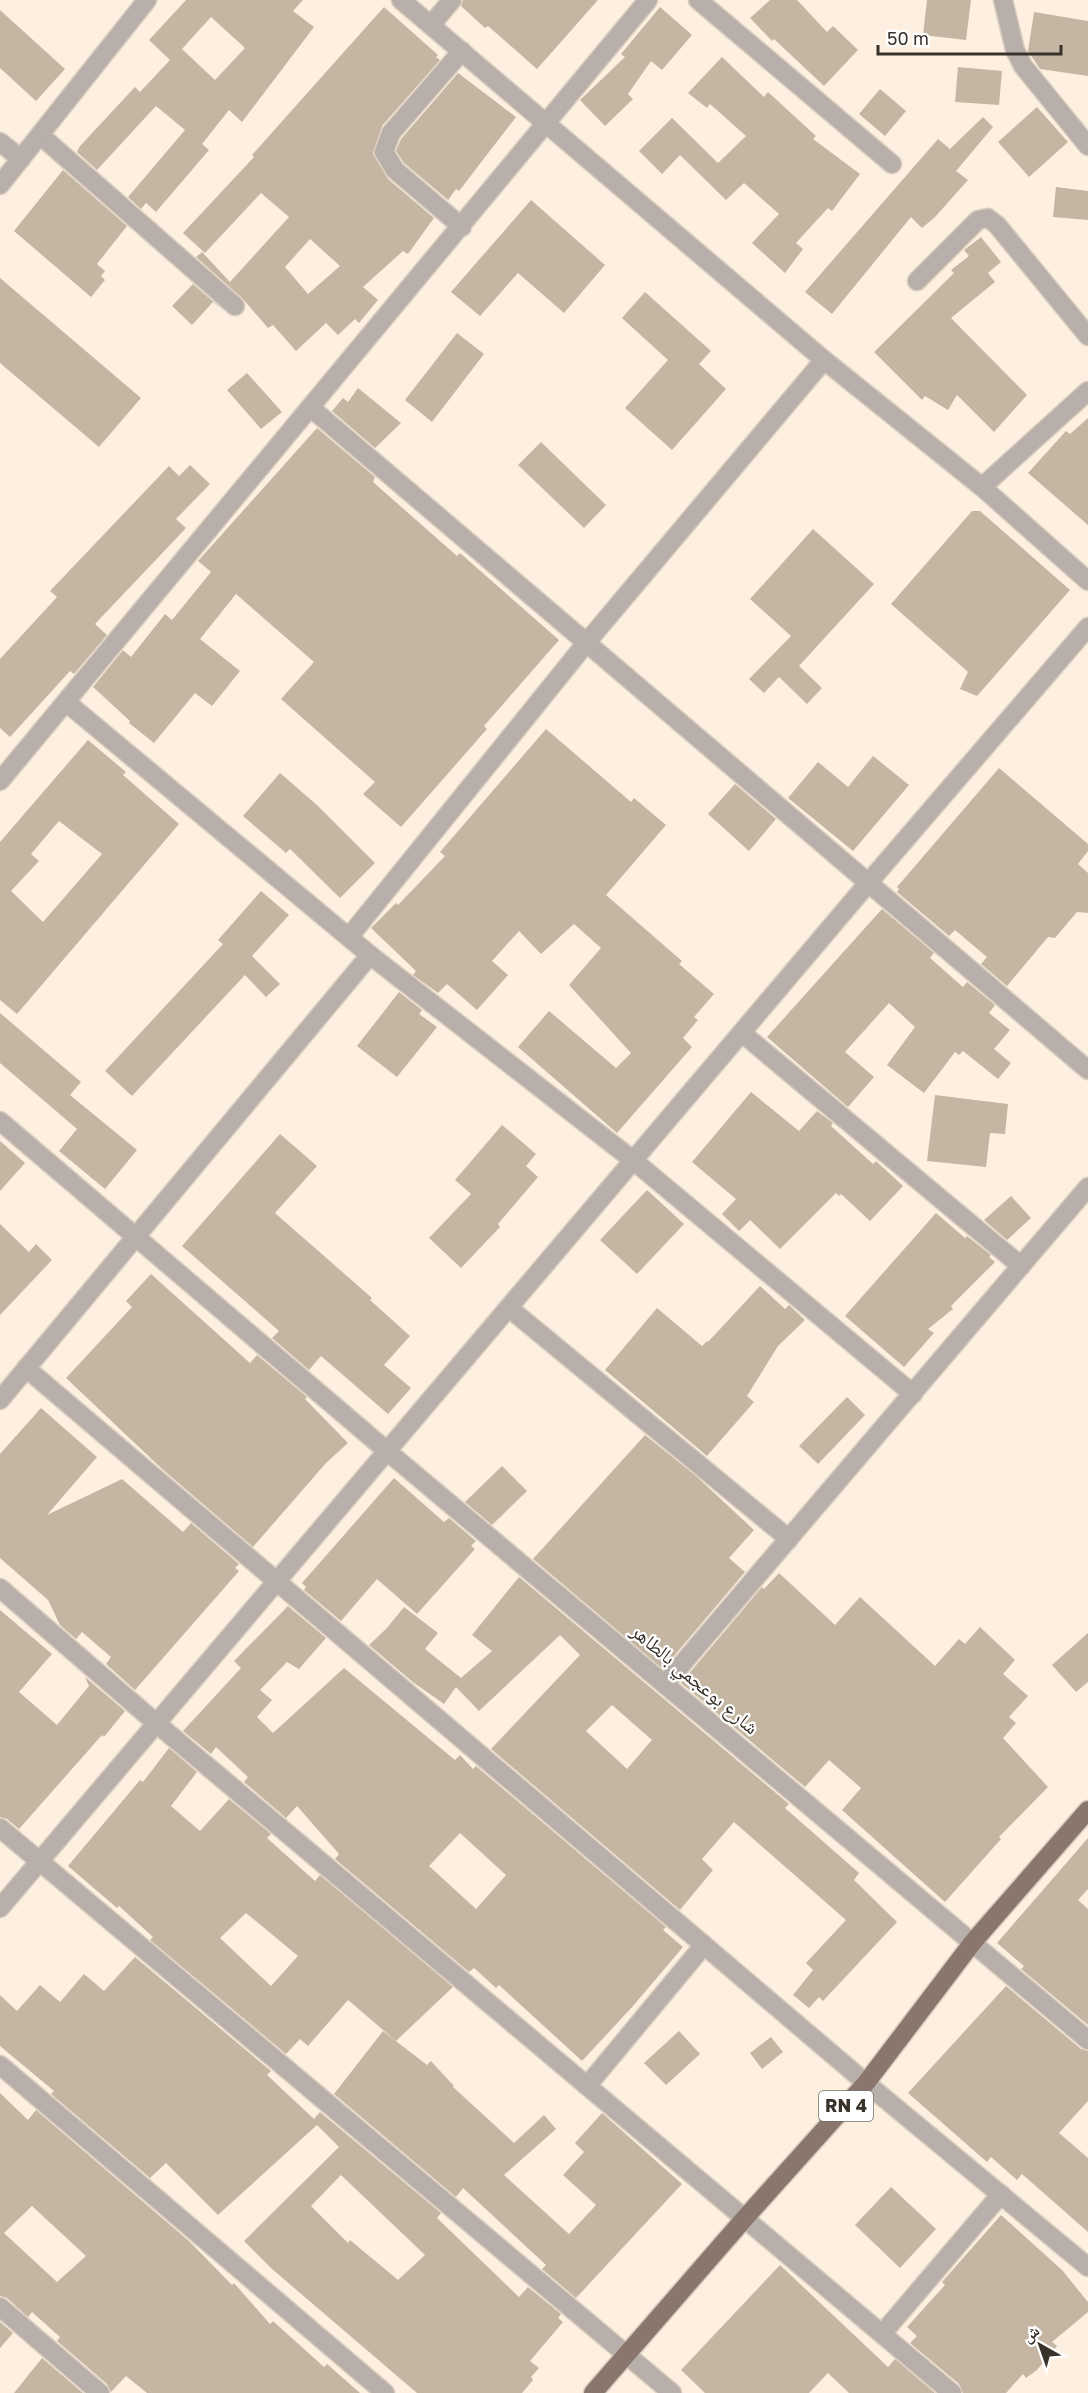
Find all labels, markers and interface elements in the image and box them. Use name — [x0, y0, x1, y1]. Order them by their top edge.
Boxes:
scale bar — [878, 18, 1061, 56]
text: 50 m — [887, 27, 929, 49]
street label: شارع بوعجمي بالطاهر — [623, 1617, 764, 1742]
road number: RN 4 — [819, 2091, 873, 2121]
north arrow — [1010, 2315, 1070, 2375]
text: ش — [1017, 2320, 1043, 2347]

